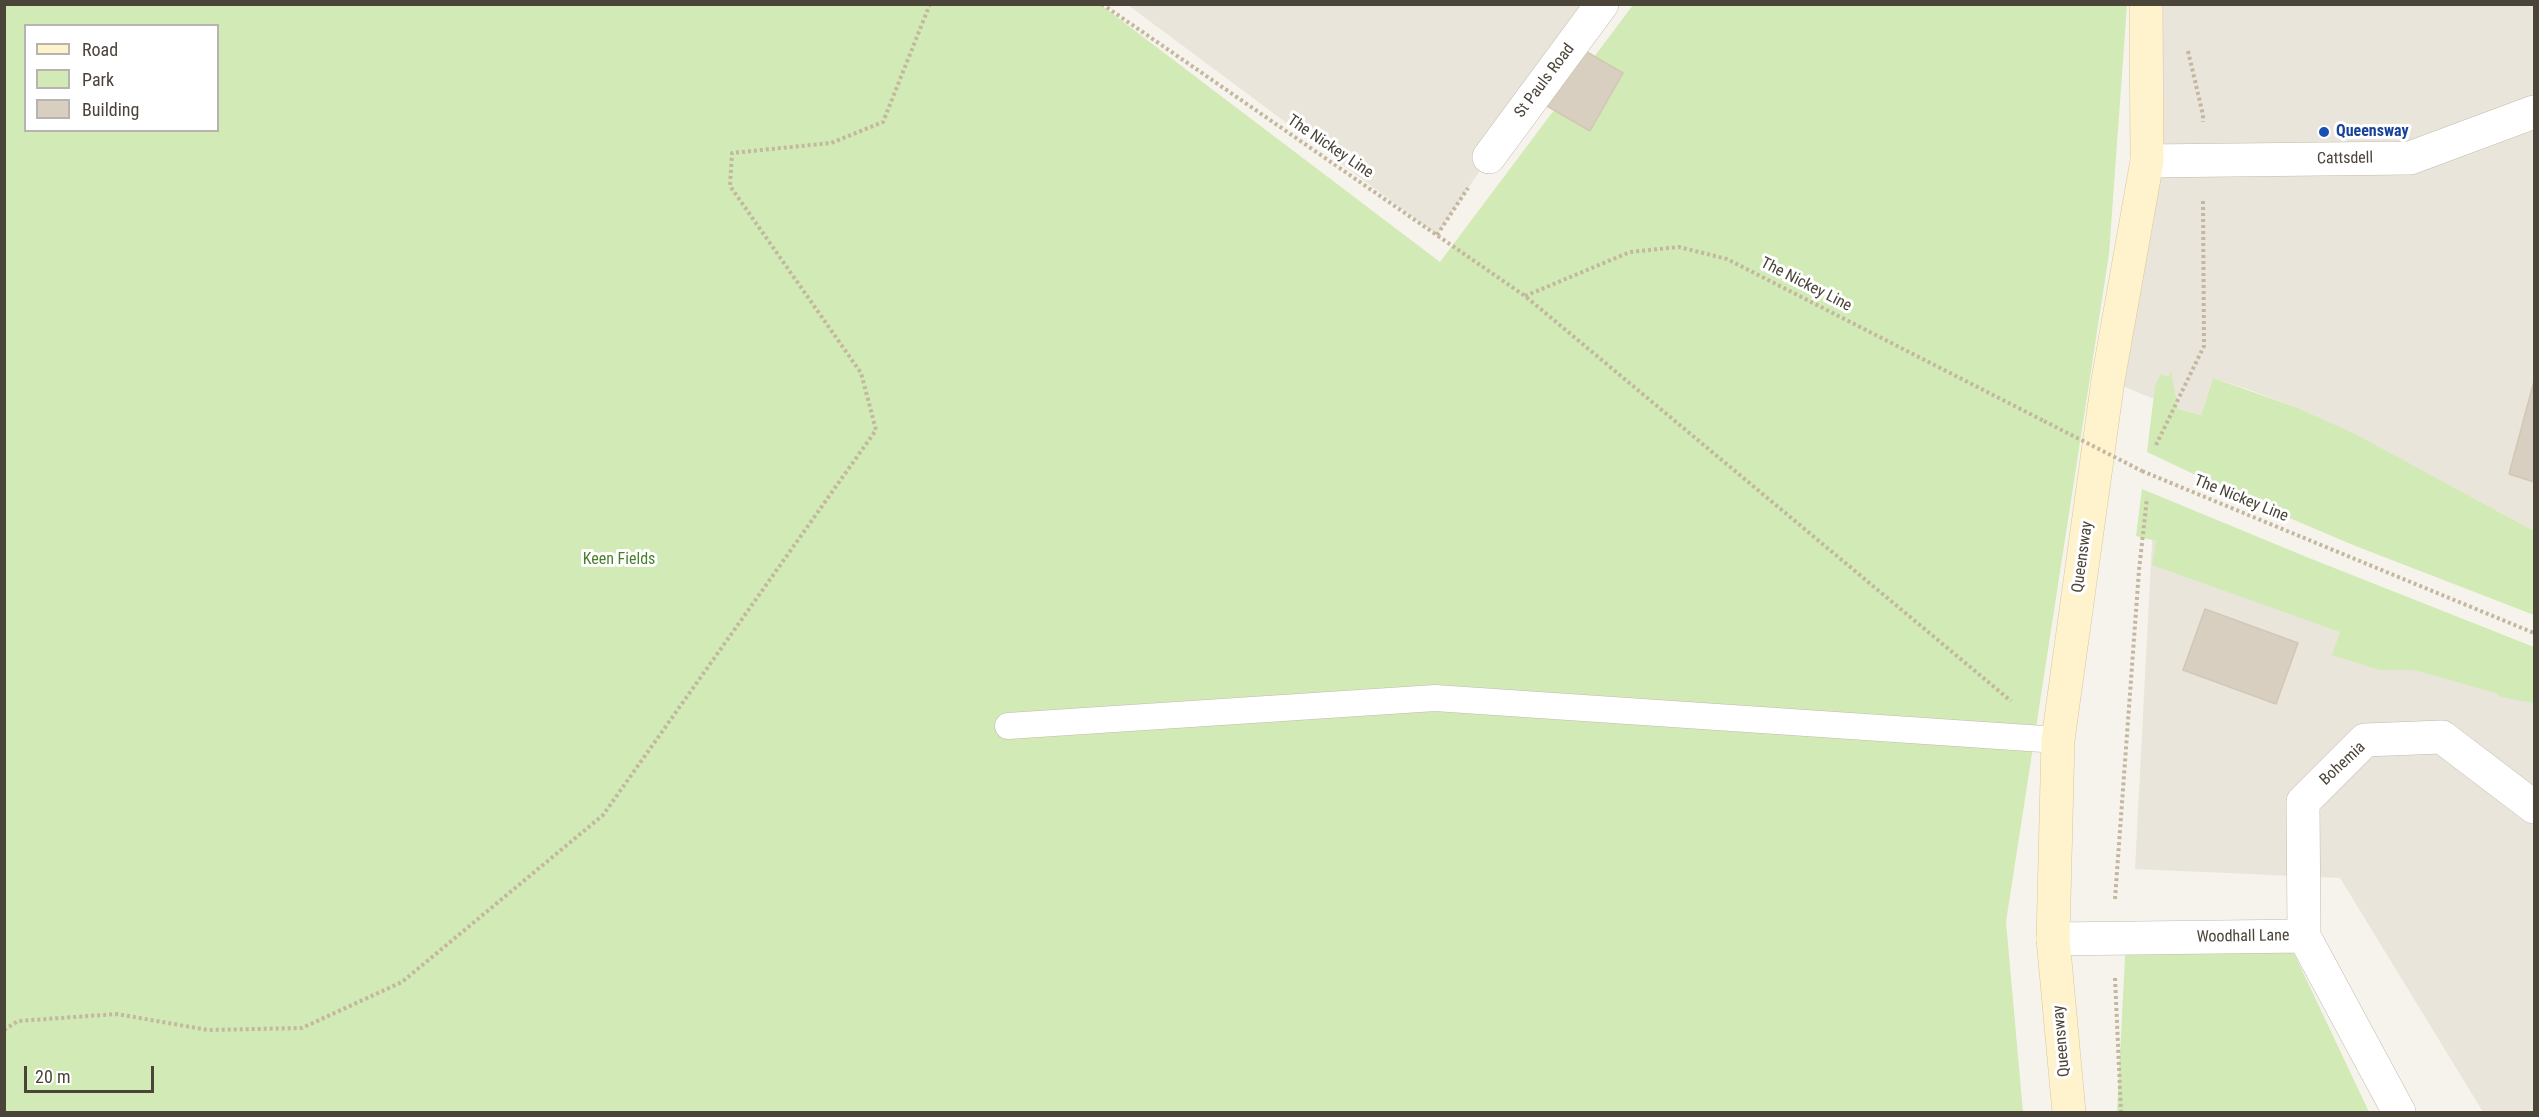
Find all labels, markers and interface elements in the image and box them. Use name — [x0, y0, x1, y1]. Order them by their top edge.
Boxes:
legend — [24, 24, 219, 132]
text: Road — [82, 39, 118, 60]
street label: St Pauls Road — [1511, 40, 1579, 122]
text: Park — [82, 69, 114, 90]
text: Building — [82, 99, 139, 120]
street label: The Nickey Line — [1283, 111, 1377, 183]
place label: Queensway — [2336, 122, 2409, 142]
marker: Queensway — [2317, 125, 2331, 139]
street label: Cattsdell — [2317, 149, 2373, 169]
street label: The Nickey Line — [1757, 254, 1855, 316]
street label: The Nickey Line — [2191, 471, 2291, 527]
street label: Queensway — [2068, 520, 2098, 594]
park label: Keen Fields — [583, 550, 655, 570]
street label: Bohemia — [2316, 738, 2370, 790]
street label: Woodhall Lane — [2196, 927, 2290, 947]
street label: Queensway — [2049, 1004, 2075, 1078]
scale bar — [27, 1054, 158, 1092]
text: 20 m — [35, 1066, 70, 1087]

